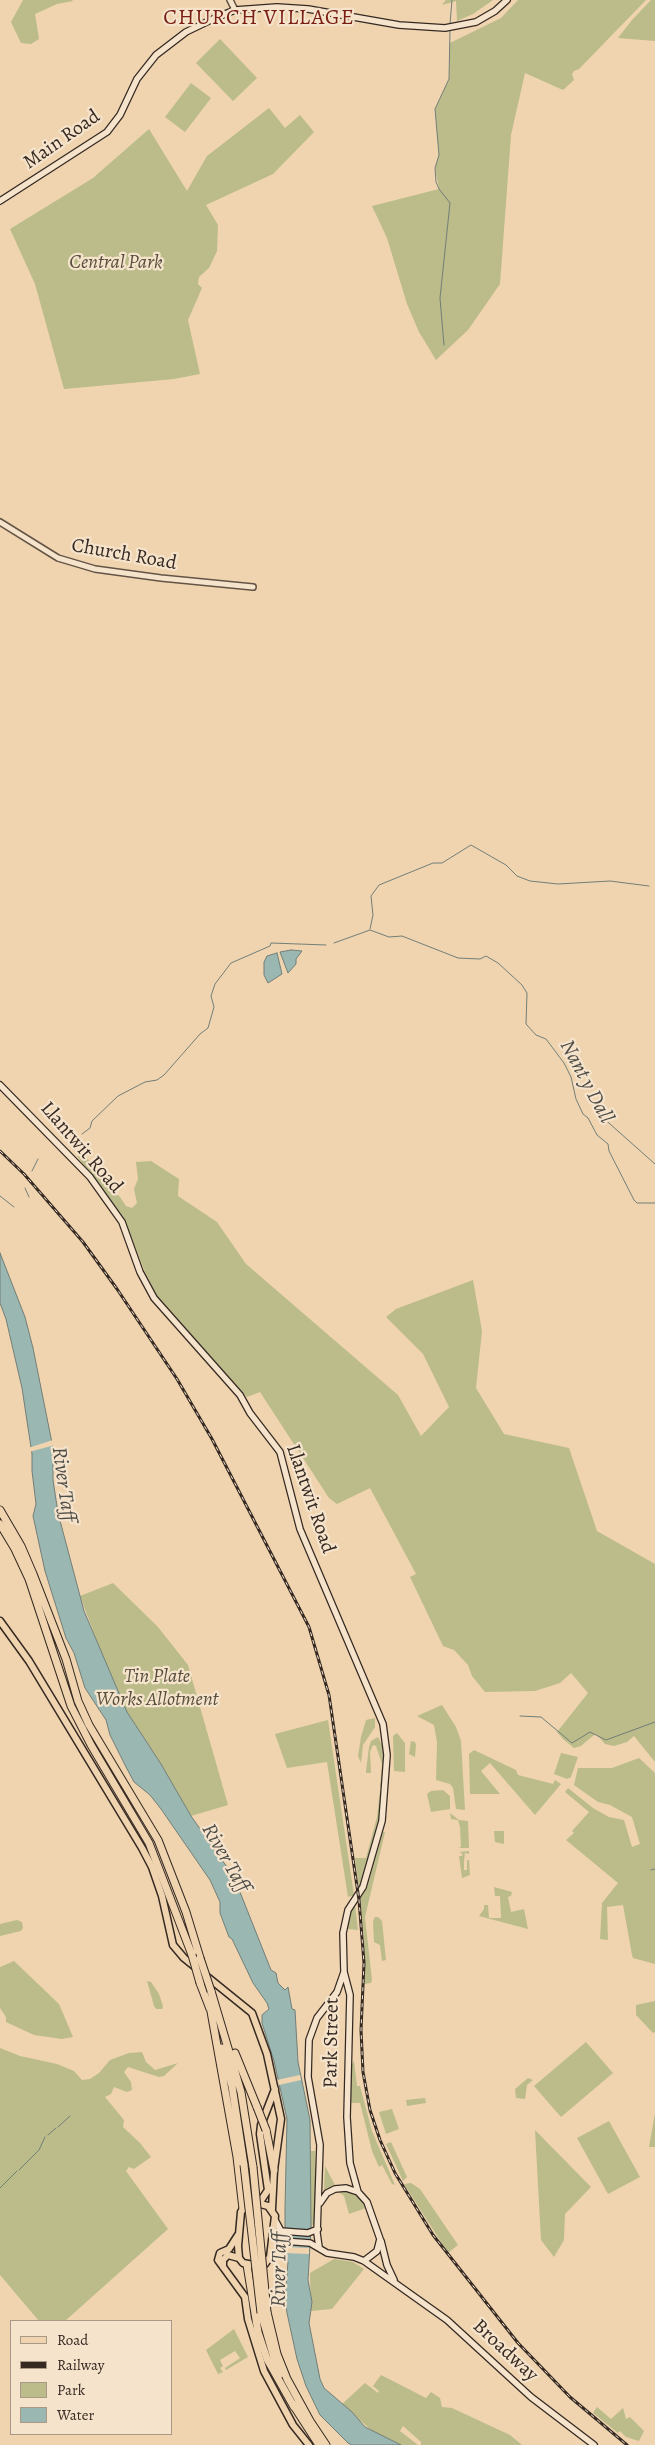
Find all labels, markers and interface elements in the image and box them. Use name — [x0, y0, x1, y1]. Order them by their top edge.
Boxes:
district label: CHURCH VILLAGE — [162, 6, 356, 32]
street label: Main Road — [19, 105, 105, 175]
park label: Central Park — [69, 251, 163, 275]
street label: Church Road — [70, 534, 178, 576]
water label: Nant y Dall — [554, 1036, 618, 1128]
street label: Llantwit Road — [35, 1097, 127, 1199]
street label: Llantwit Road — [280, 1441, 340, 1557]
water label: River Taff — [45, 1445, 81, 1523]
park label: Tin Plate Works Allotment — [96, 1665, 218, 1712]
water label: River Taff — [195, 1819, 255, 1897]
street label: Park Street — [319, 1997, 345, 2089]
water label: River Taff — [267, 2232, 293, 2308]
street label: Broadway — [467, 2315, 543, 2387]
legend — [10, 2320, 172, 2435]
text: Road — [57, 2330, 88, 2350]
text: Railway — [57, 2355, 104, 2375]
text: Park — [57, 2380, 85, 2400]
text: Water — [57, 2405, 94, 2425]

